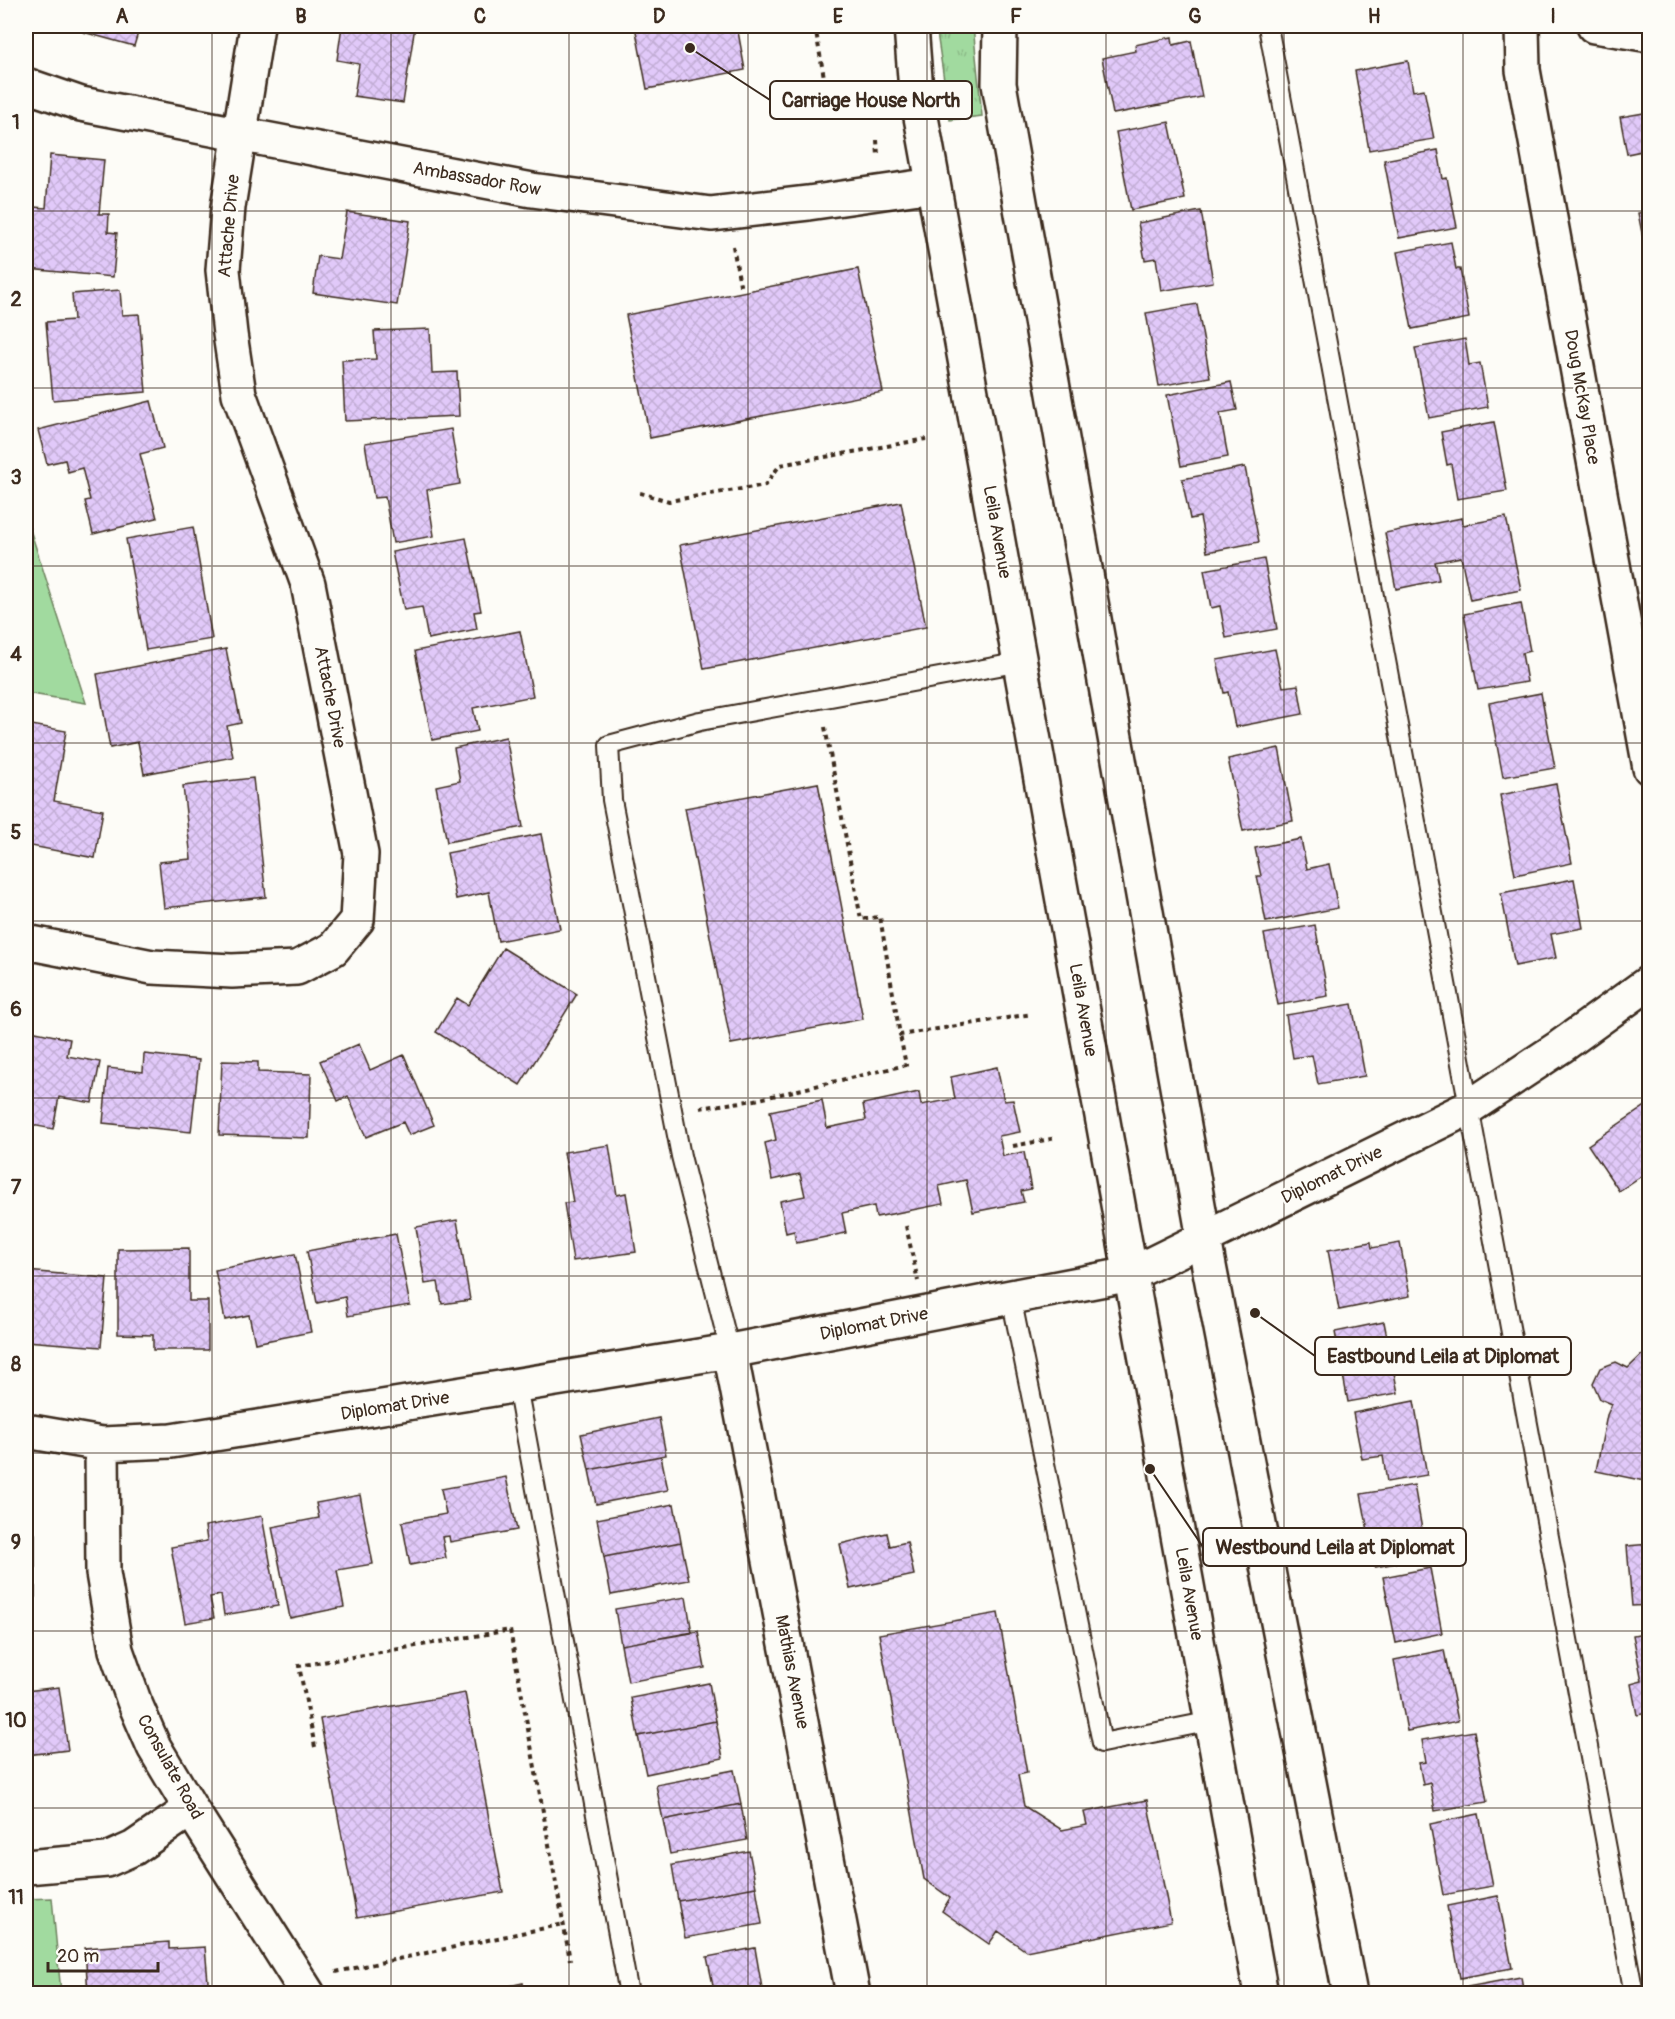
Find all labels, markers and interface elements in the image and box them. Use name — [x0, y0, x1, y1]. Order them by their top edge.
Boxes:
text: A — [116, 4, 129, 29]
text: B — [295, 4, 307, 29]
text: C — [474, 4, 486, 29]
text: D — [653, 4, 666, 29]
text: E — [833, 4, 844, 29]
text: F — [1010, 4, 1022, 29]
text: G — [1188, 4, 1202, 29]
text: H — [1368, 4, 1381, 29]
text: I — [1550, 4, 1556, 29]
callout: Carriage House North — [770, 81, 972, 119]
text: Carriage House North — [782, 88, 960, 113]
text: 1 — [12, 110, 20, 135]
street label: Ambassador Row — [411, 156, 543, 202]
street label: Attache Drive — [213, 173, 245, 278]
text: 2 — [10, 287, 22, 312]
street label: Doug McKay Place — [1559, 328, 1605, 466]
text: 3 — [10, 465, 22, 490]
street label: Leila Avenue — [978, 484, 1017, 580]
text: 4 — [10, 642, 22, 667]
street label: Attache Drive — [309, 644, 351, 750]
text: 5 — [11, 820, 22, 845]
street label: Leila Avenue — [1064, 962, 1103, 1058]
text: 6 — [10, 997, 22, 1022]
street label: Diplomat Drive — [1278, 1141, 1386, 1209]
text: 7 — [11, 1175, 22, 1200]
street label: Diplomat Drive — [818, 1302, 930, 1346]
callout: Eastbound Leila at Diplomat — [1315, 1337, 1571, 1375]
text: Eastbound Leila at Diplomat — [1327, 1344, 1560, 1369]
text: 8 — [11, 1352, 21, 1377]
street label: Diplomat Drive — [339, 1386, 451, 1426]
callout: Westbound Leila at Diplomat — [1203, 1528, 1466, 1566]
text: 9 — [11, 1530, 21, 1555]
text: Westbound Leila at Diplomat — [1215, 1535, 1456, 1560]
street label: Leila Avenue — [1170, 1546, 1209, 1642]
street label: Mathias Avenue — [770, 1613, 814, 1731]
text: 10 — [5, 1708, 27, 1733]
street label: Consulate Road — [132, 1710, 208, 1824]
text: 11 — [8, 1885, 24, 1910]
scale bar — [48, 1935, 158, 1973]
text: 20 m — [57, 1945, 99, 1968]

